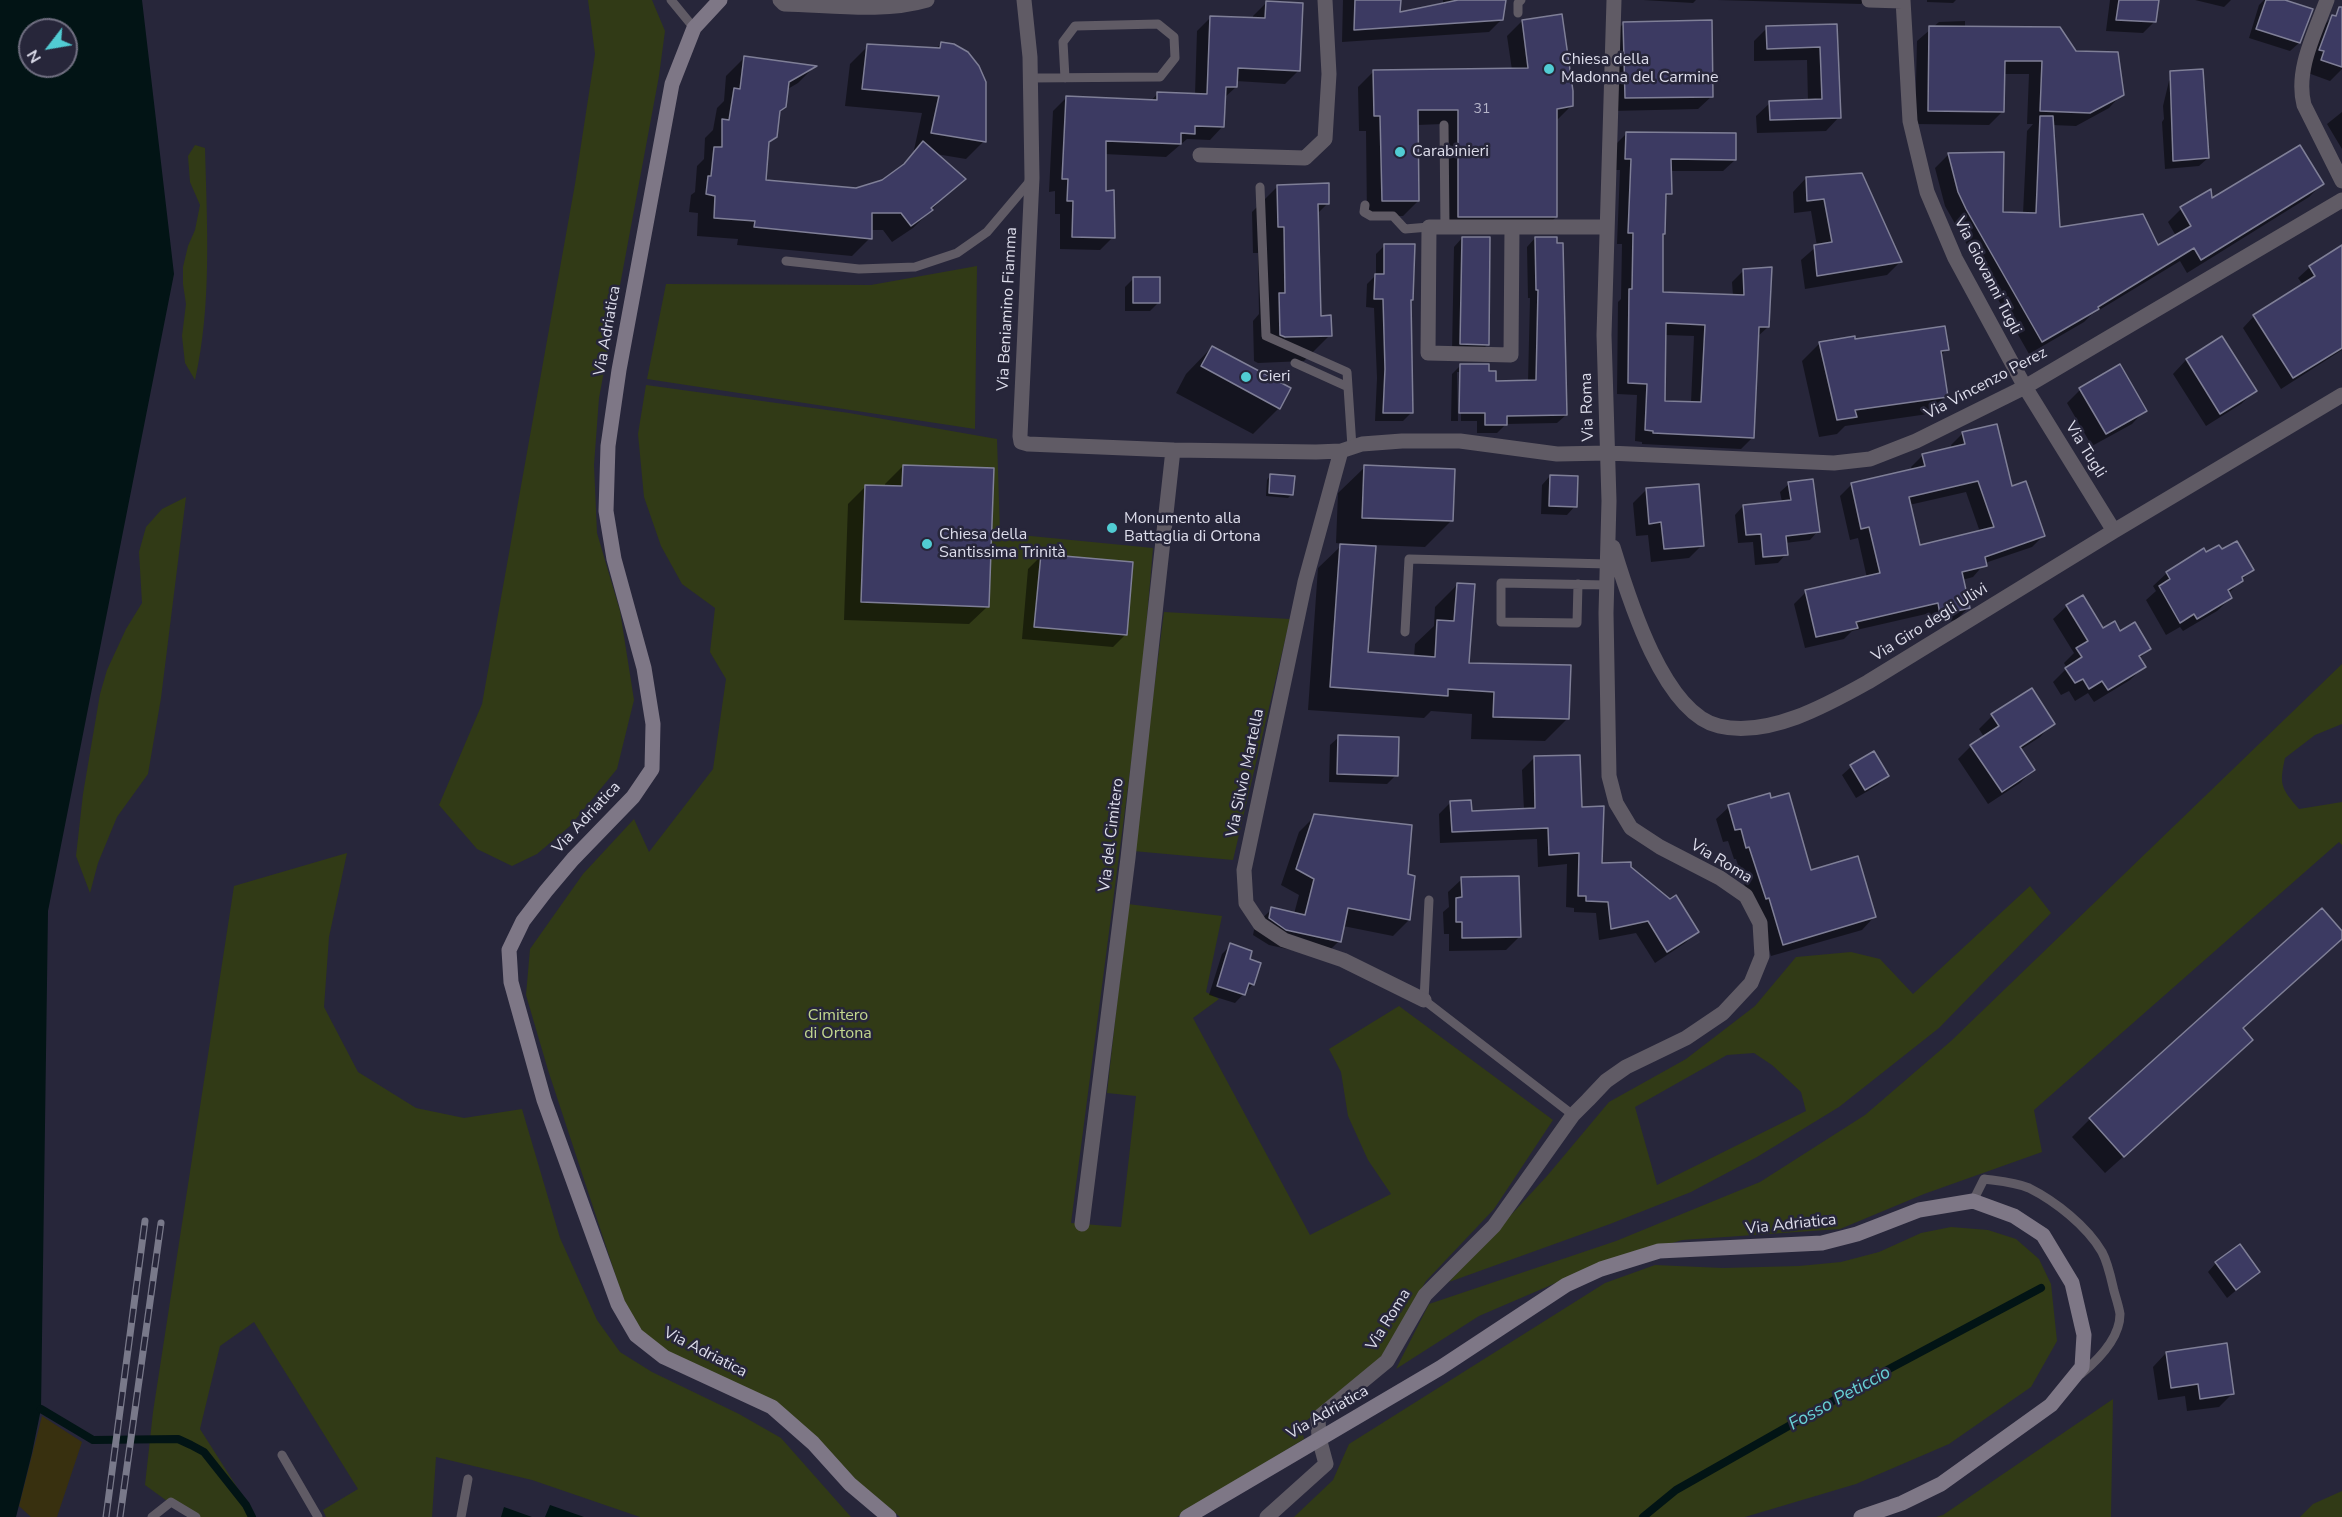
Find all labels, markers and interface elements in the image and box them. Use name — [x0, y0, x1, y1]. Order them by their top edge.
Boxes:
north arrow — [18, 18, 78, 78]
text: N — [22, 45, 47, 67]
place label: Chiesa della Madonna del Carmine — [1561, 50, 1719, 88]
marker: Chiesa della Madonna del Carmine — [1542, 62, 1556, 76]
house number: 31 — [1474, 102, 1490, 118]
place label: Carabinieri — [1412, 142, 1489, 162]
marker: Carabinieri — [1393, 145, 1407, 159]
street label: Via Giovanni Tugli — [1949, 214, 2025, 338]
street label: Via Beniamino Fiamma — [994, 226, 1022, 392]
street label: Via Adriatica — [591, 284, 625, 378]
street label: Via Vincenzo Perez — [1921, 344, 2051, 424]
place label: Cieri — [1258, 367, 1290, 387]
marker: Cieri — [1239, 370, 1253, 384]
street label: Via Roma — [1577, 372, 1599, 442]
street label: Via Tugli — [2060, 418, 2110, 482]
place label: Monumento alla Battaglia di Ortona — [1124, 509, 1261, 547]
marker: Monumento alla Battaglia di Ortona — [1105, 521, 1119, 535]
place label: Chiesa della Santissima Trinità — [939, 525, 1066, 563]
marker: Chiesa della Santissima Trinità — [920, 537, 934, 551]
street label: Via Giro degli Ulivi — [1868, 580, 1992, 666]
street label: Via Silvio Martella — [1223, 707, 1269, 839]
street label: Via del Cimitero — [1095, 777, 1129, 893]
street label: Via Adriatica — [549, 778, 625, 858]
street label: Via Roma — [1687, 836, 1755, 888]
park label: Cimitero di Ortona — [804, 1006, 872, 1044]
street label: Via Adriatica — [1745, 1211, 1837, 1239]
street label: Via Roma — [1363, 1286, 1415, 1354]
street label: Via Adriatica — [660, 1324, 750, 1382]
water label: Fosso Peticcio — [1785, 1362, 1895, 1436]
street label: Via Adriatica — [1284, 1382, 1372, 1444]

